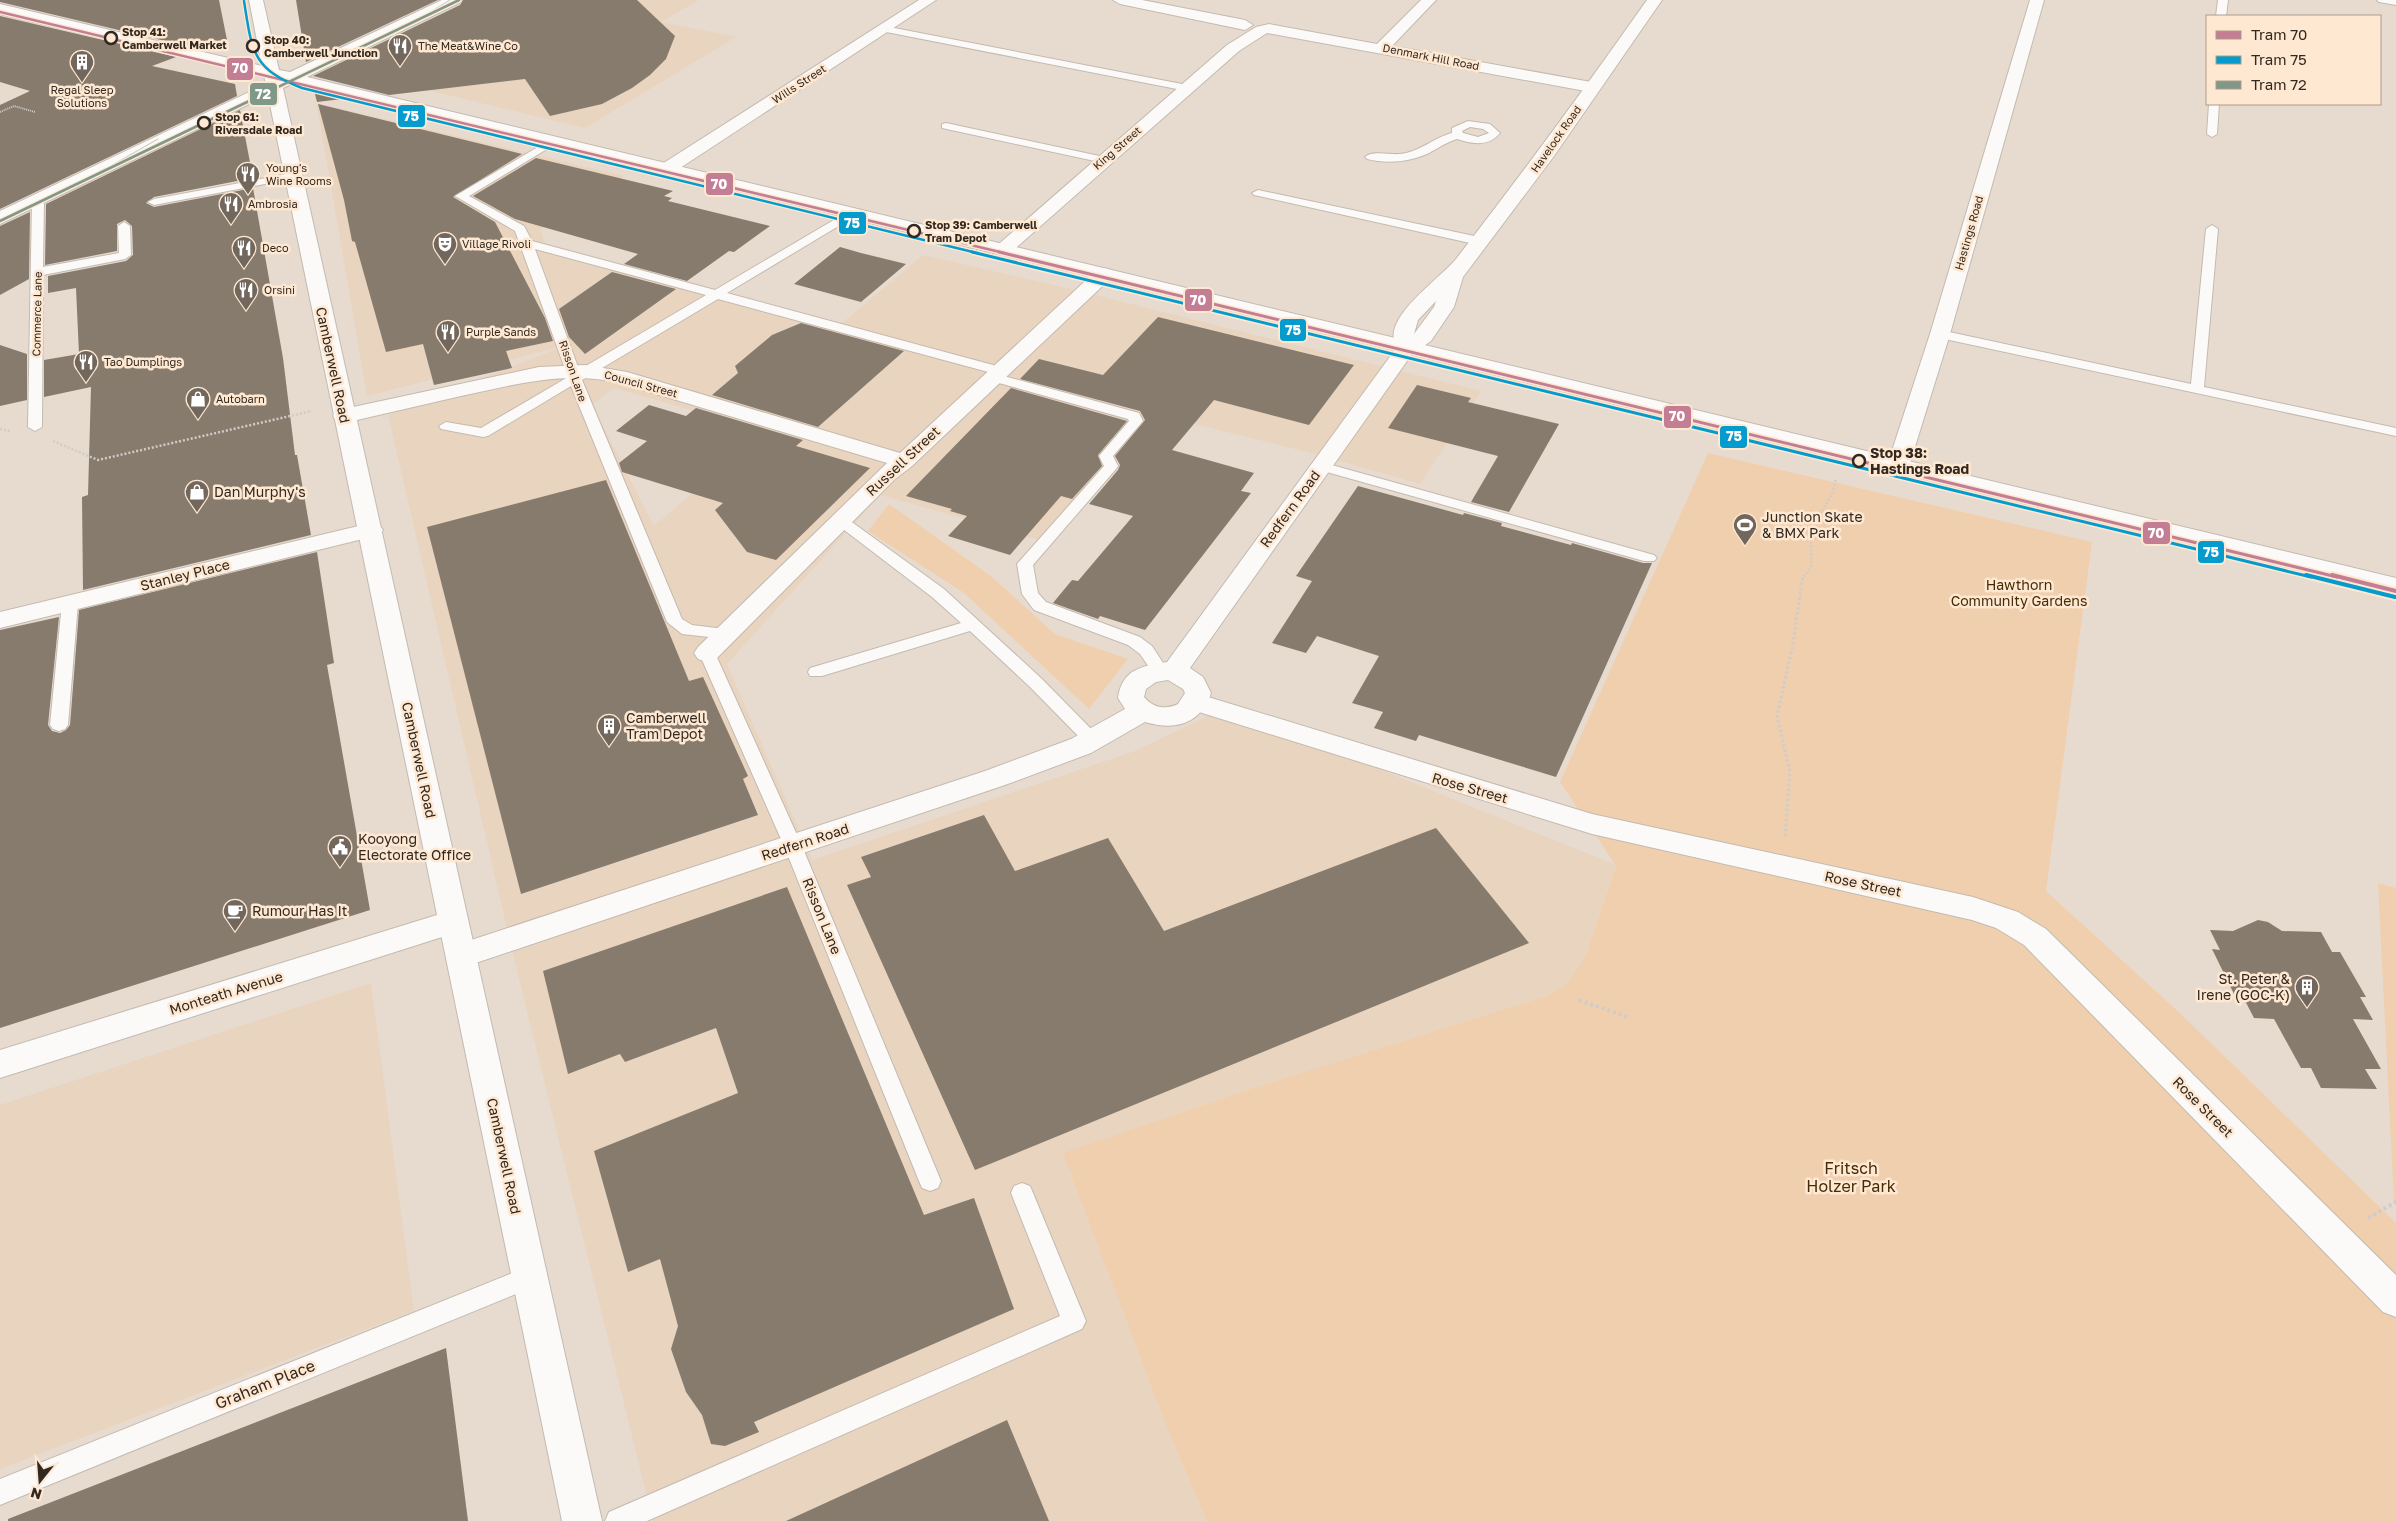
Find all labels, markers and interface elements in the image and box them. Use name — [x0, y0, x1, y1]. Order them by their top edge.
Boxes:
legend — [2206, 15, 2381, 105]
place label: Stop 41: Camberwell Market — [122, 25, 227, 51]
text: Tram 70 — [2251, 25, 2307, 43]
marker: Stop 41: Camberwell Market — [104, 31, 118, 45]
place label: Stop 40: Camberwell Junction — [264, 33, 378, 59]
restaurant icon: The Meat&Wine Co — [387, 33, 413, 67]
marker: Stop 40: Camberwell Junction — [246, 39, 260, 53]
place label: The Meat&Wine Co — [418, 39, 518, 52]
street label: Denmark Hill Road — [1382, 41, 1480, 72]
building icon: Regal Sleep Solutions — [69, 49, 95, 83]
text: Tram 75 — [2251, 50, 2307, 68]
line badge: 70 — [226, 57, 254, 81]
text: 70 — [232, 59, 248, 76]
street label: Wills Street — [769, 61, 828, 106]
text: Tram 72 — [2251, 75, 2307, 93]
line badge: 72 — [249, 82, 278, 106]
place label: Regal Sleep Solutions — [51, 83, 114, 109]
text: 72 — [255, 85, 272, 102]
street label: Havelock Road — [1528, 103, 1583, 175]
line badge: 75 — [397, 104, 426, 128]
text: 75 — [403, 107, 420, 124]
place label: Stop 61: Riversdale Road — [215, 110, 302, 136]
marker: Stop 61: Riversdale Road — [197, 116, 211, 130]
street label: King Street — [1090, 123, 1143, 172]
restaurant icon: Young's Wine Rooms — [235, 161, 261, 195]
place label: Young's Wine Rooms — [266, 161, 332, 187]
line badge: 70 — [705, 172, 734, 196]
text: 70 — [711, 175, 727, 192]
restaurant icon: Ambrosia — [218, 191, 244, 225]
street label: Hastings Road — [1952, 194, 1985, 272]
place label: Ambrosia — [248, 197, 298, 210]
line badge: 75 — [838, 211, 867, 235]
text: 75 — [844, 214, 861, 231]
place label: Stop 39: Camberwell Tram Depot — [925, 218, 1038, 244]
marker: Stop 39: Camberwell Tram Depot — [907, 224, 921, 238]
theatre icon: Village Rivoli — [432, 231, 458, 265]
restaurant icon: Deco — [231, 235, 257, 269]
place label: Village Rivoli — [462, 237, 531, 250]
place label: Deco — [262, 241, 289, 254]
street label: Commerce Lane — [29, 271, 44, 357]
restaurant icon: Orsini — [233, 277, 259, 311]
place label: Orsini — [264, 283, 295, 296]
line badge: 70 — [1184, 288, 1213, 312]
text: 70 — [1190, 291, 1206, 308]
street label: Camberwell Road — [313, 305, 354, 425]
line badge: 75 — [1279, 318, 1307, 342]
restaurant icon: Purple Sands — [435, 319, 461, 353]
text: 75 — [1285, 321, 1302, 338]
place label: Purple Sands — [466, 325, 536, 338]
street label: Risson Lane — [557, 338, 590, 403]
restaurant icon: Tao Dumplings — [73, 349, 99, 383]
place label: Tao Dumplings — [104, 355, 182, 368]
street label: Council Street — [603, 367, 679, 400]
shop icon: Autobarn — [185, 386, 211, 420]
place label: Autobarn — [216, 392, 265, 405]
line badge: 70 — [1663, 405, 1692, 429]
text: 70 — [1669, 407, 1685, 424]
street label: Russell Street — [862, 422, 943, 499]
line badge: 75 — [1719, 425, 1748, 449]
text: 75 — [1726, 427, 1743, 444]
place label: Stop 38: Hastings Road — [1870, 444, 1969, 477]
marker: Stop 38: Hastings Road — [1852, 454, 1866, 468]
street label: Redfern Road — [1256, 467, 1323, 551]
shop icon: Dan Murphy's — [184, 479, 210, 513]
place label: Dan Murphy's — [214, 483, 306, 500]
place label: Junction Skate & BMX Park — [1762, 508, 1863, 541]
sports icon: Junction Skate & BMX Park — [1732, 512, 1758, 546]
line badge: 70 — [2142, 521, 2171, 545]
text: 70 — [2148, 524, 2164, 541]
line badge: 75 — [2197, 540, 2225, 564]
text: 75 — [2203, 543, 2220, 560]
street label: Stanley Place — [138, 555, 231, 594]
park label: Hawthorn Community Gardens — [1951, 576, 2087, 609]
street label: Camberwell Road — [399, 700, 440, 820]
place label: Camberwell Tram Depot — [626, 709, 707, 742]
building icon: Camberwell Tram Depot — [596, 713, 622, 747]
street label: Rose Street — [1430, 769, 1510, 806]
street label: Redfern Road — [759, 819, 851, 864]
place label: Kooyong Electorate Office — [358, 830, 471, 863]
public building icon: Kooyong Electorate Office — [327, 834, 353, 868]
street label: Rose Street — [1823, 867, 1903, 900]
street label: Risson Lane — [799, 875, 846, 957]
cafe icon: Rumour Has It — [222, 898, 248, 932]
place label: Rumour Has It — [252, 902, 347, 919]
street label: Monteath Avenue — [167, 967, 285, 1018]
place label: St. Peter & Irene (GOC-K) — [2197, 970, 2291, 1003]
building icon: St. Peter & Irene (GOC-K) — [2294, 974, 2320, 1008]
street label: Rose Street — [2170, 1073, 2237, 1140]
street label: Camberwell Road — [484, 1096, 525, 1216]
park label: Fritsch Holzer Park — [1806, 1158, 1896, 1196]
street label: Graham Place — [212, 1355, 318, 1413]
north arrow — [15, 1456, 65, 1506]
text: N — [28, 1484, 44, 1504]

